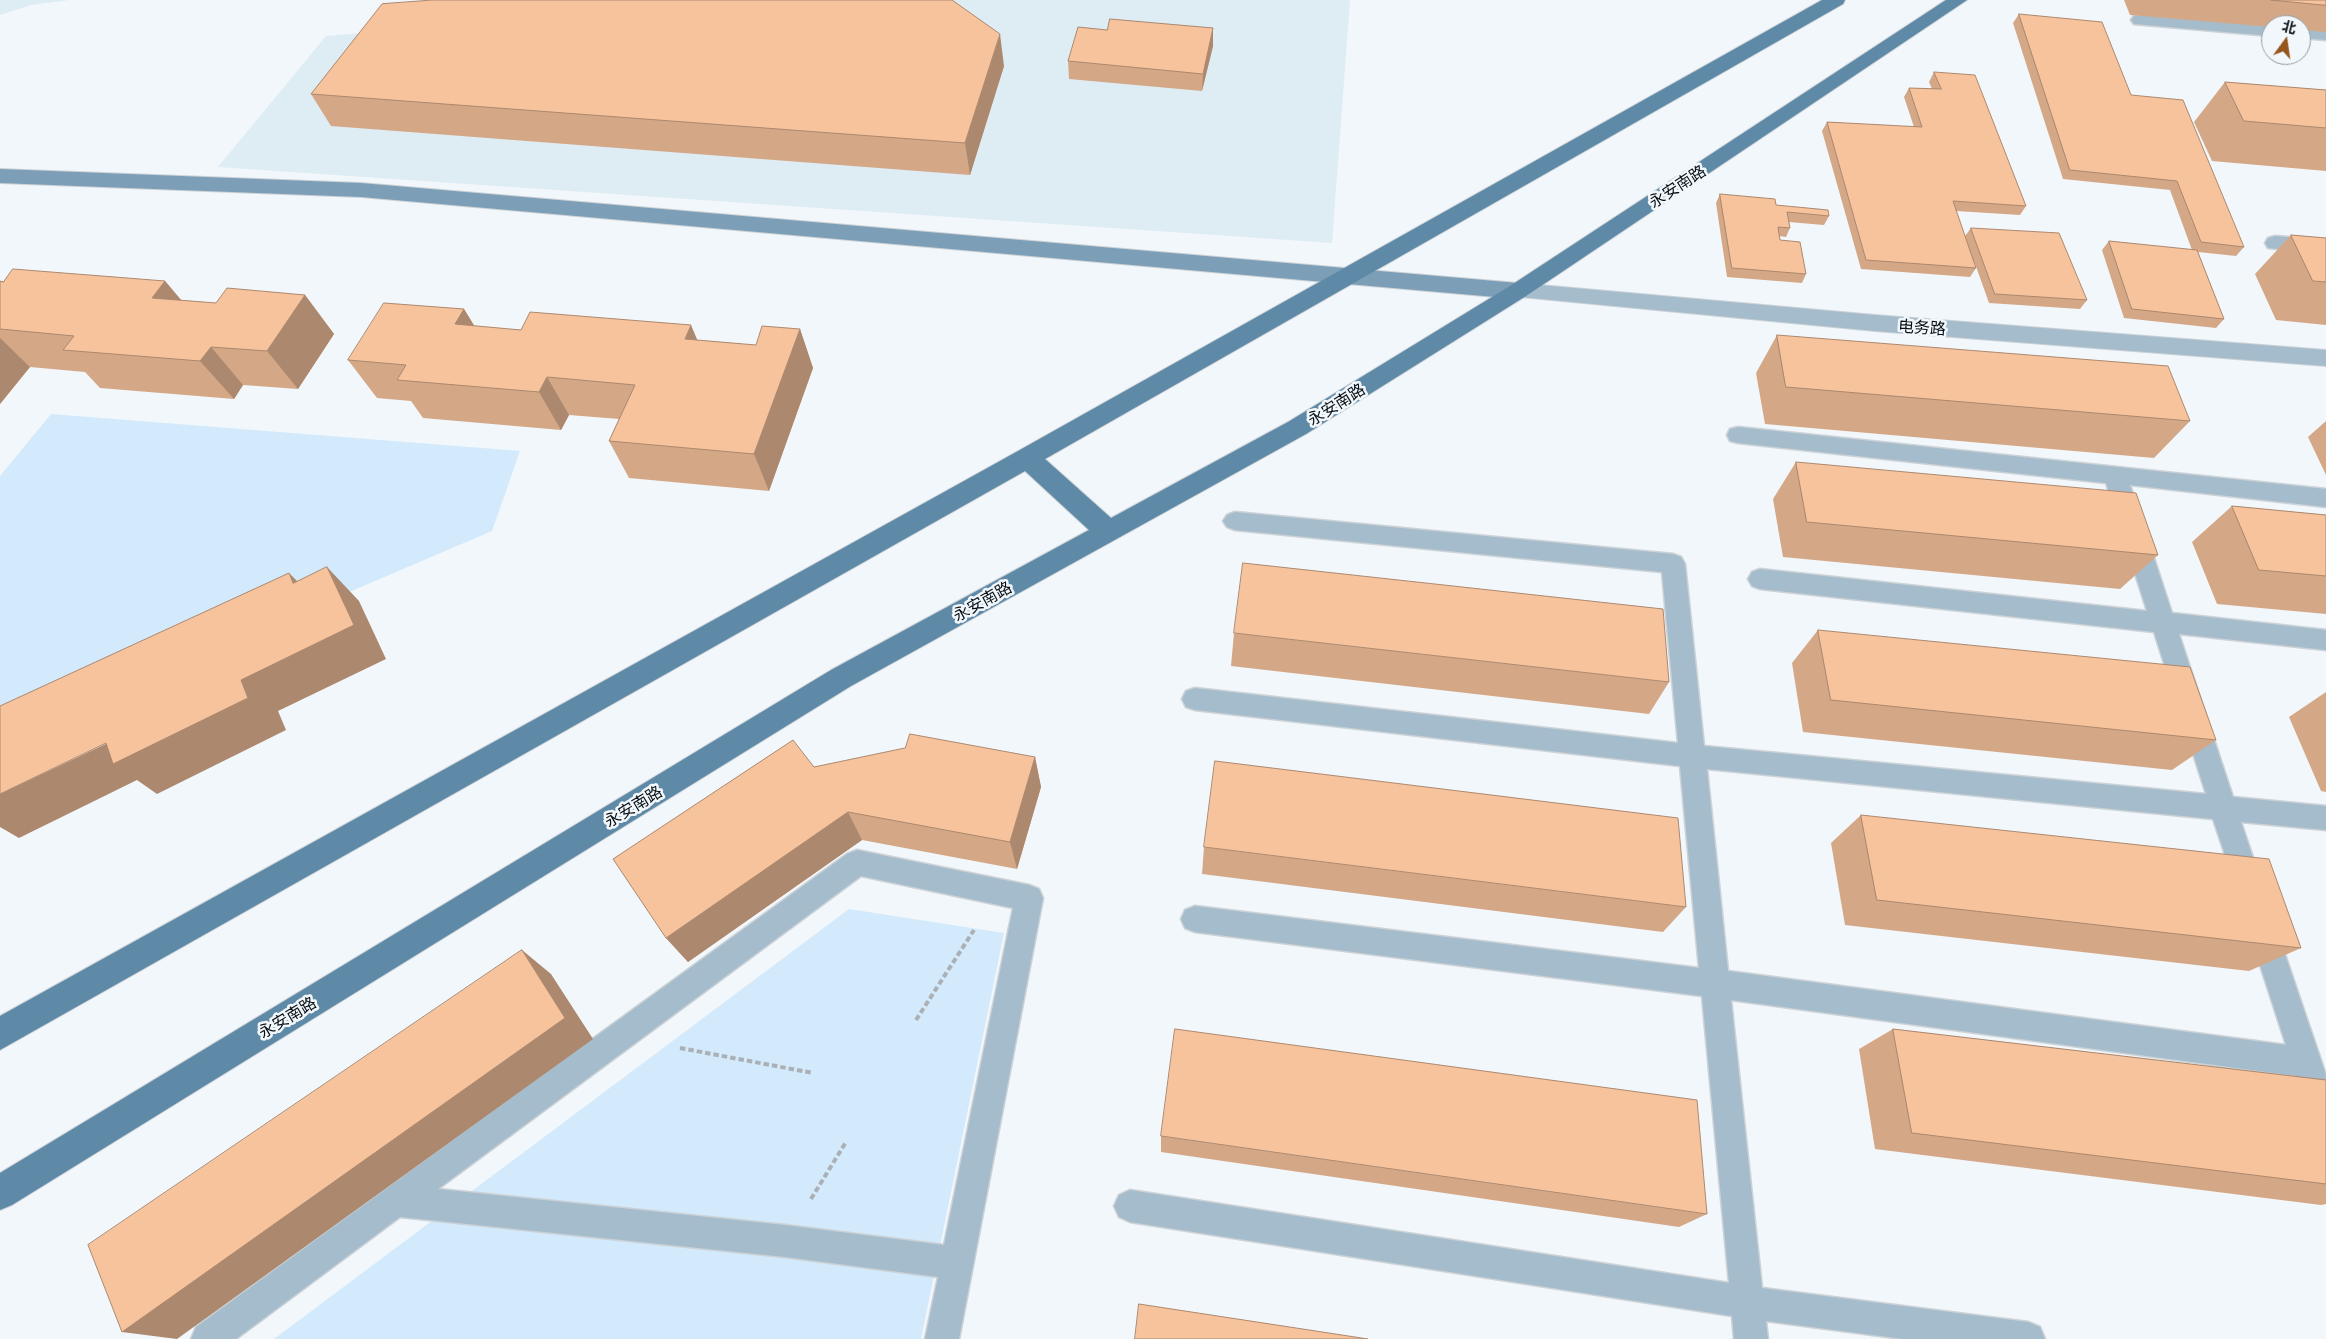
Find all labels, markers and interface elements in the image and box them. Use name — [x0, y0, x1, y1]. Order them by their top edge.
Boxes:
north arrow — [2261, 15, 2311, 65]
text: 北 — [2280, 15, 2299, 38]
street label: 永安南路 — [1645, 161, 1709, 211]
street label: 电务路 — [1897, 316, 1947, 338]
street label: 永安南路 — [1304, 379, 1368, 429]
street label: 永安南路 — [949, 577, 1015, 625]
street label: 永安南路 — [601, 781, 665, 831]
street label: 永安南路 — [255, 992, 319, 1042]

